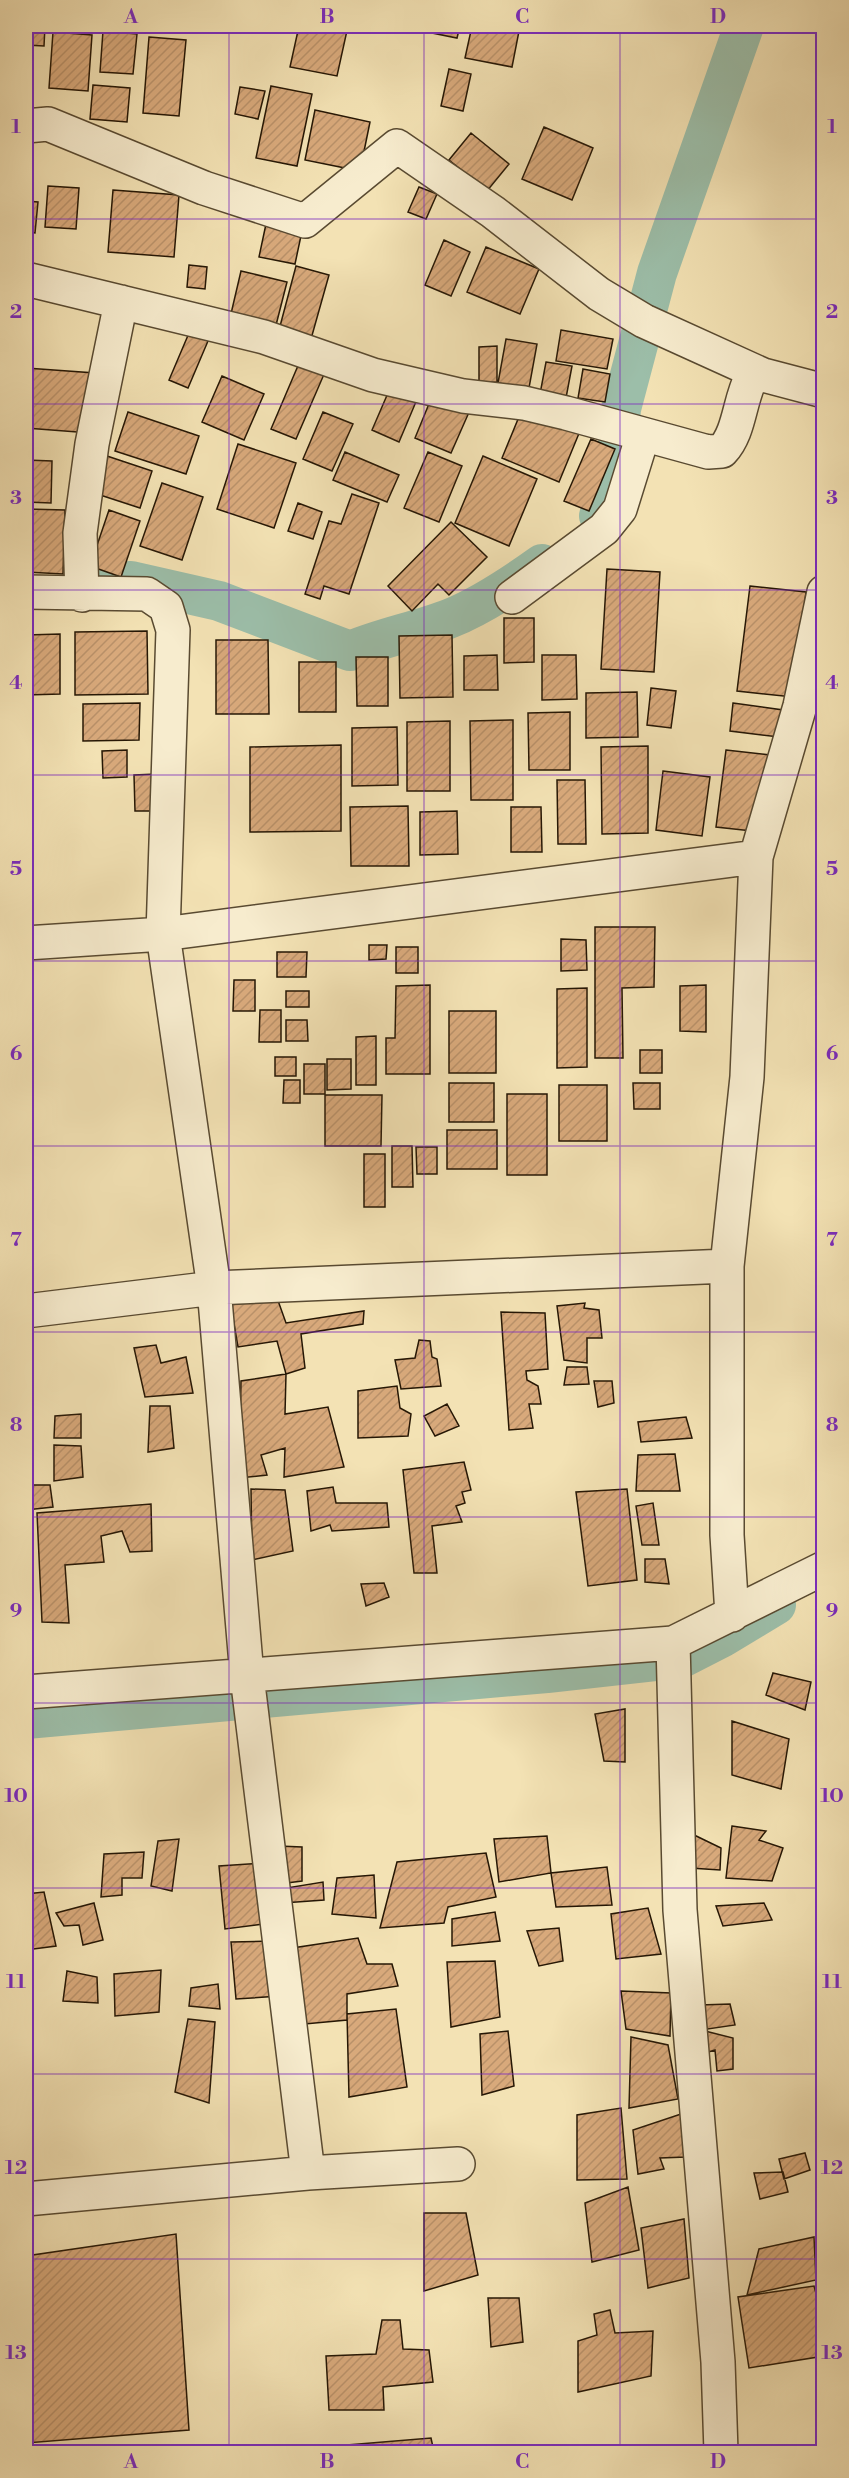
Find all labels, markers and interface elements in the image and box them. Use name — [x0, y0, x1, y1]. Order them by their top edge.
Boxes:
text: A — [123, 5, 139, 30]
text: B — [319, 5, 335, 30]
text: C — [515, 5, 529, 30]
text: D — [710, 5, 726, 30]
text: 1 — [11, 115, 21, 140]
text: 1 — [827, 115, 837, 140]
text: 2 — [10, 300, 22, 325]
text: 2 — [826, 300, 838, 325]
text: 3 — [10, 486, 22, 511]
text: 3 — [826, 486, 838, 511]
text: 4 — [9, 671, 23, 696]
text: 4 — [825, 671, 839, 696]
text: 5 — [10, 857, 22, 882]
text: 5 — [826, 857, 838, 882]
text: 6 — [10, 1042, 23, 1067]
text: 6 — [826, 1042, 839, 1067]
text: 7 — [10, 1228, 22, 1253]
text: 7 — [826, 1228, 838, 1253]
text: 8 — [10, 1413, 23, 1438]
text: 8 — [826, 1413, 839, 1438]
text: 9 — [10, 1599, 22, 1624]
text: 9 — [826, 1599, 838, 1624]
text: 10 — [4, 1784, 28, 1809]
text: 10 — [820, 1784, 844, 1809]
text: 11 — [6, 1970, 26, 1995]
text: 11 — [822, 1970, 842, 1995]
text: 12 — [5, 2156, 27, 2181]
text: 12 — [821, 2156, 843, 2181]
text: 13 — [5, 2341, 27, 2366]
text: 13 — [821, 2341, 843, 2366]
text: A — [123, 2450, 139, 2475]
text: B — [319, 2450, 335, 2475]
text: C — [515, 2450, 529, 2475]
text: D — [710, 2450, 726, 2475]

